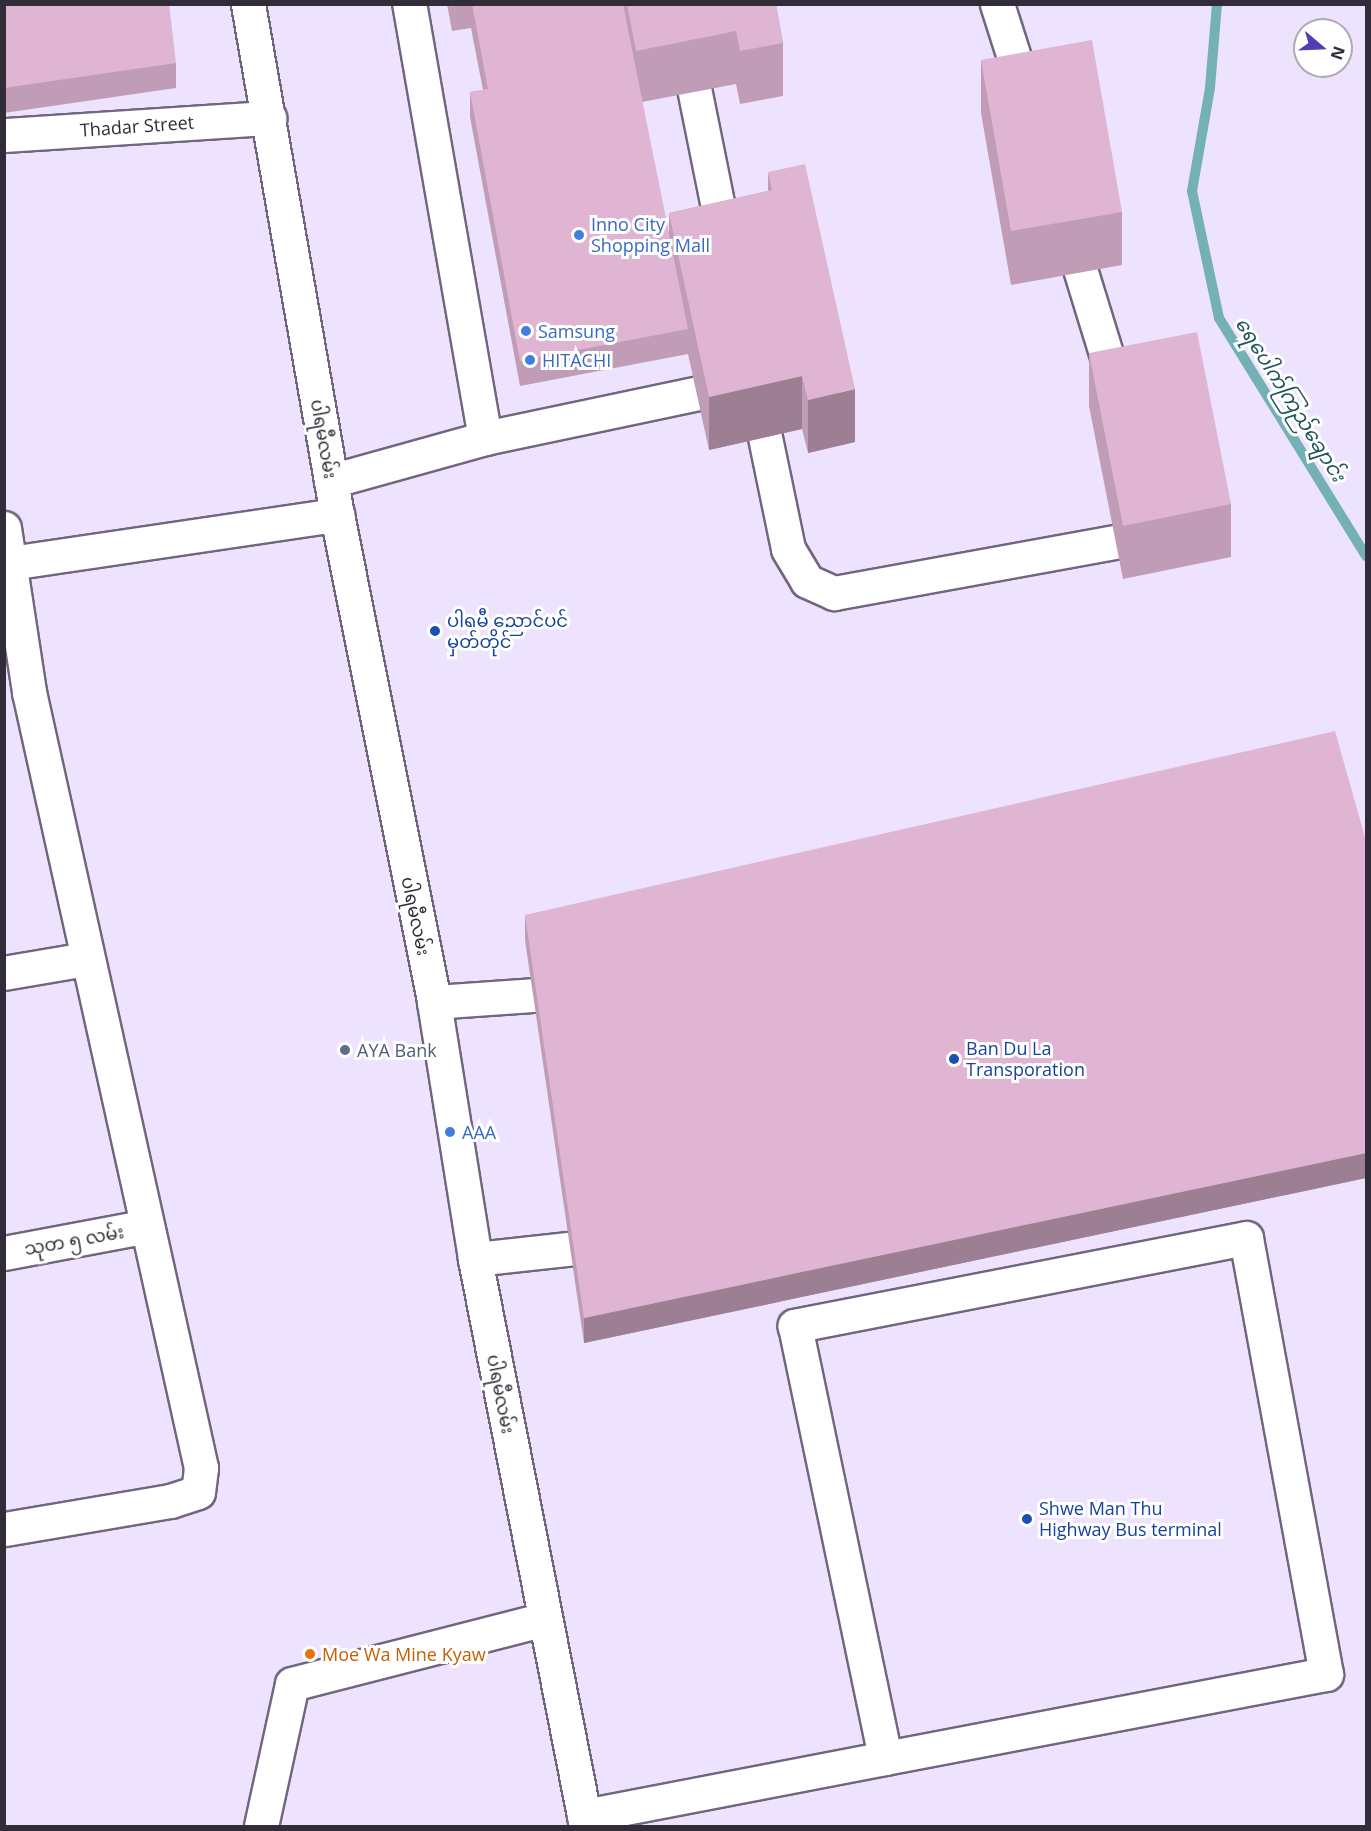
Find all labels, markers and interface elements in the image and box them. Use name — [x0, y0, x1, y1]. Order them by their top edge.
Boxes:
north arrow — [1293, 18, 1353, 78]
text: N — [1326, 43, 1351, 63]
street label: Thadar Street — [79, 111, 195, 141]
place label: Inno City Shopping Mall — [591, 214, 710, 256]
marker: Inno City Shopping Mall — [572, 228, 586, 242]
water label: ရေပေါက်ကြည်ချောင်း — [1231, 312, 1351, 486]
place label: Samsung — [538, 320, 615, 342]
marker: Samsung — [519, 324, 533, 338]
place label: HITACHI — [542, 349, 611, 371]
marker: HITACHI — [523, 353, 537, 367]
street label: ပါရမီလမ်း — [306, 398, 342, 480]
place label: ပါရမီ ညောင်ပင် မှတ်တိုင် — [447, 610, 568, 652]
marker: ပါရမီ ညောင်ပင် မှတ်တိုင် — [428, 624, 442, 638]
street label: ပါရမီလမ်း — [397, 875, 435, 957]
place label: Ban Du La Transporation — [966, 1038, 1085, 1080]
place label: AYA Bank — [357, 1039, 437, 1061]
marker: AYA Bank — [338, 1043, 352, 1057]
marker: Ban Du La Transporation — [947, 1052, 961, 1066]
place label: AAA — [462, 1121, 496, 1143]
marker: AAA — [443, 1125, 457, 1139]
street label: သုတ ၅ လမ်း — [23, 1221, 125, 1259]
street label: ပါရမီလမ်း — [483, 1353, 519, 1435]
place label: Shwe Man Thu Highway Bus terminal — [1039, 1498, 1222, 1540]
marker: Shwe Man Thu Highway Bus terminal — [1020, 1512, 1034, 1526]
place label: Moe Wa Mine Kyaw — [322, 1643, 486, 1665]
marker: Moe Wa Mine Kyaw — [303, 1647, 317, 1661]

